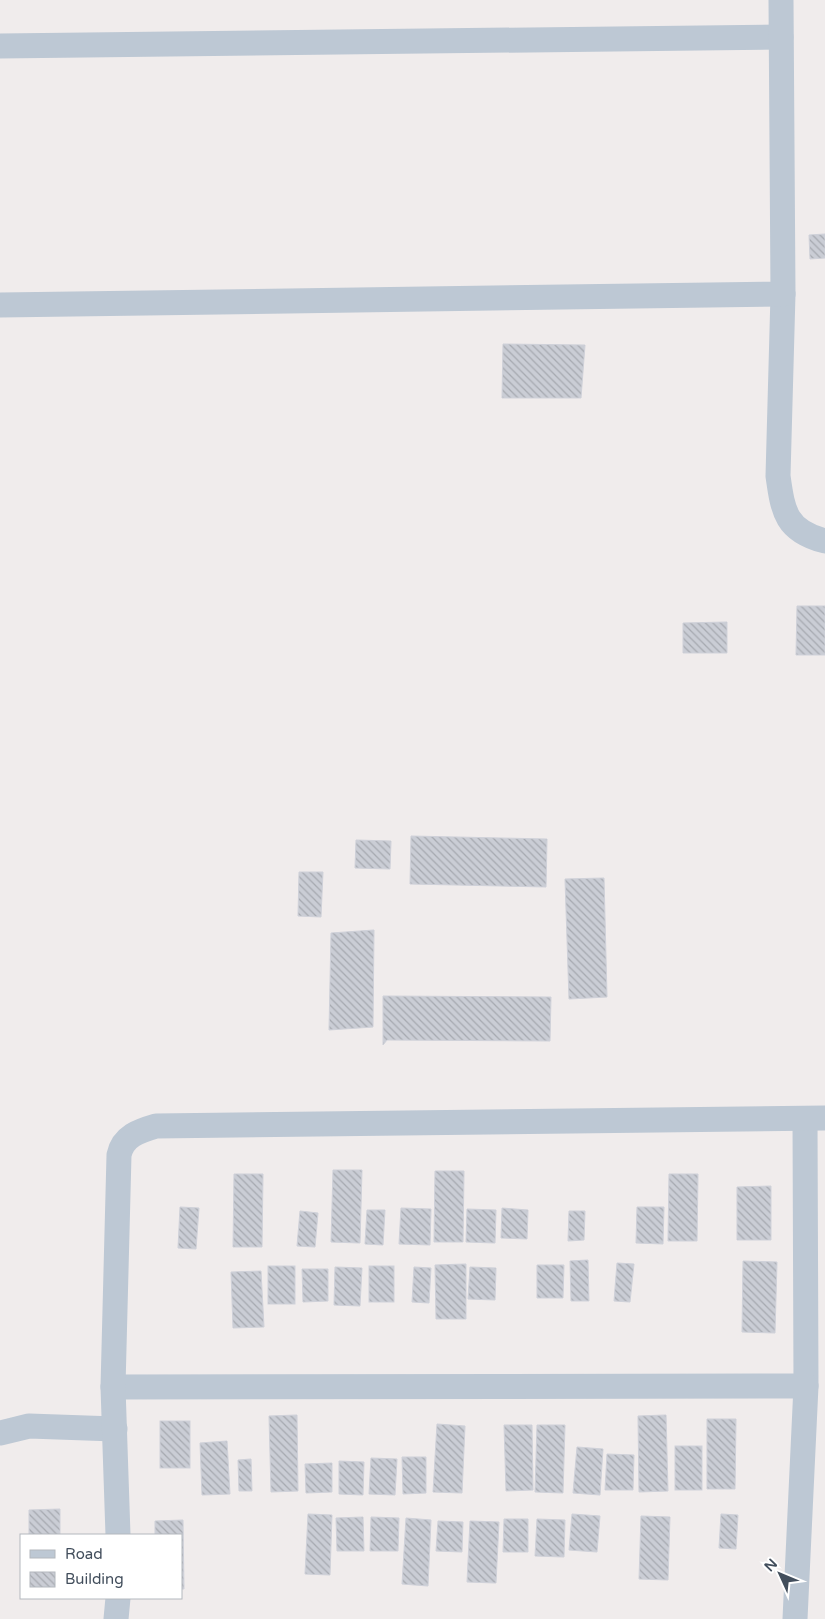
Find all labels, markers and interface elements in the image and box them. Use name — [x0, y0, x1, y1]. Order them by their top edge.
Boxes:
legend — [20, 1534, 182, 1599]
text: Road — [65, 1545, 103, 1563]
north arrow — [755, 1549, 805, 1599]
text: N — [761, 1555, 781, 1575]
text: Building — [65, 1570, 124, 1588]

